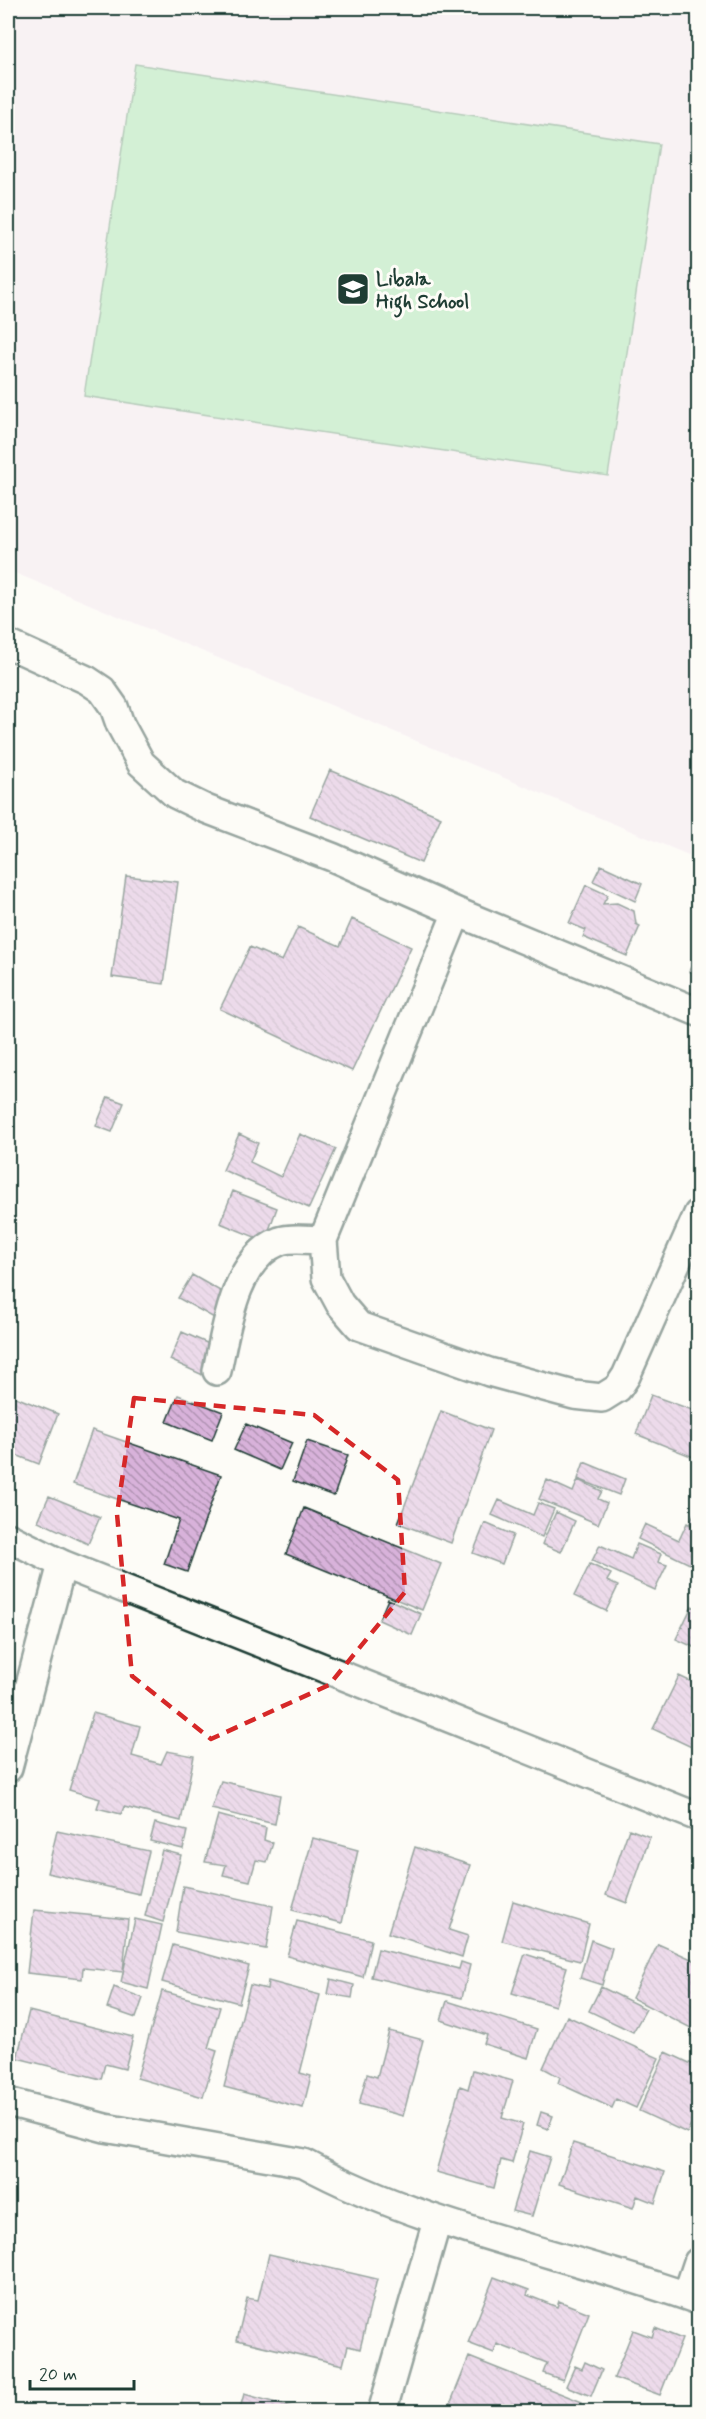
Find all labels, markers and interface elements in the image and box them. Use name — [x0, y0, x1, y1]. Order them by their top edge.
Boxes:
place label: Libala High School — [376, 266, 469, 318]
school or university icon: Libala High School — [335, 271, 371, 307]
scale bar — [30, 2353, 134, 2391]
text: 20 m — [39, 2363, 77, 2387]

